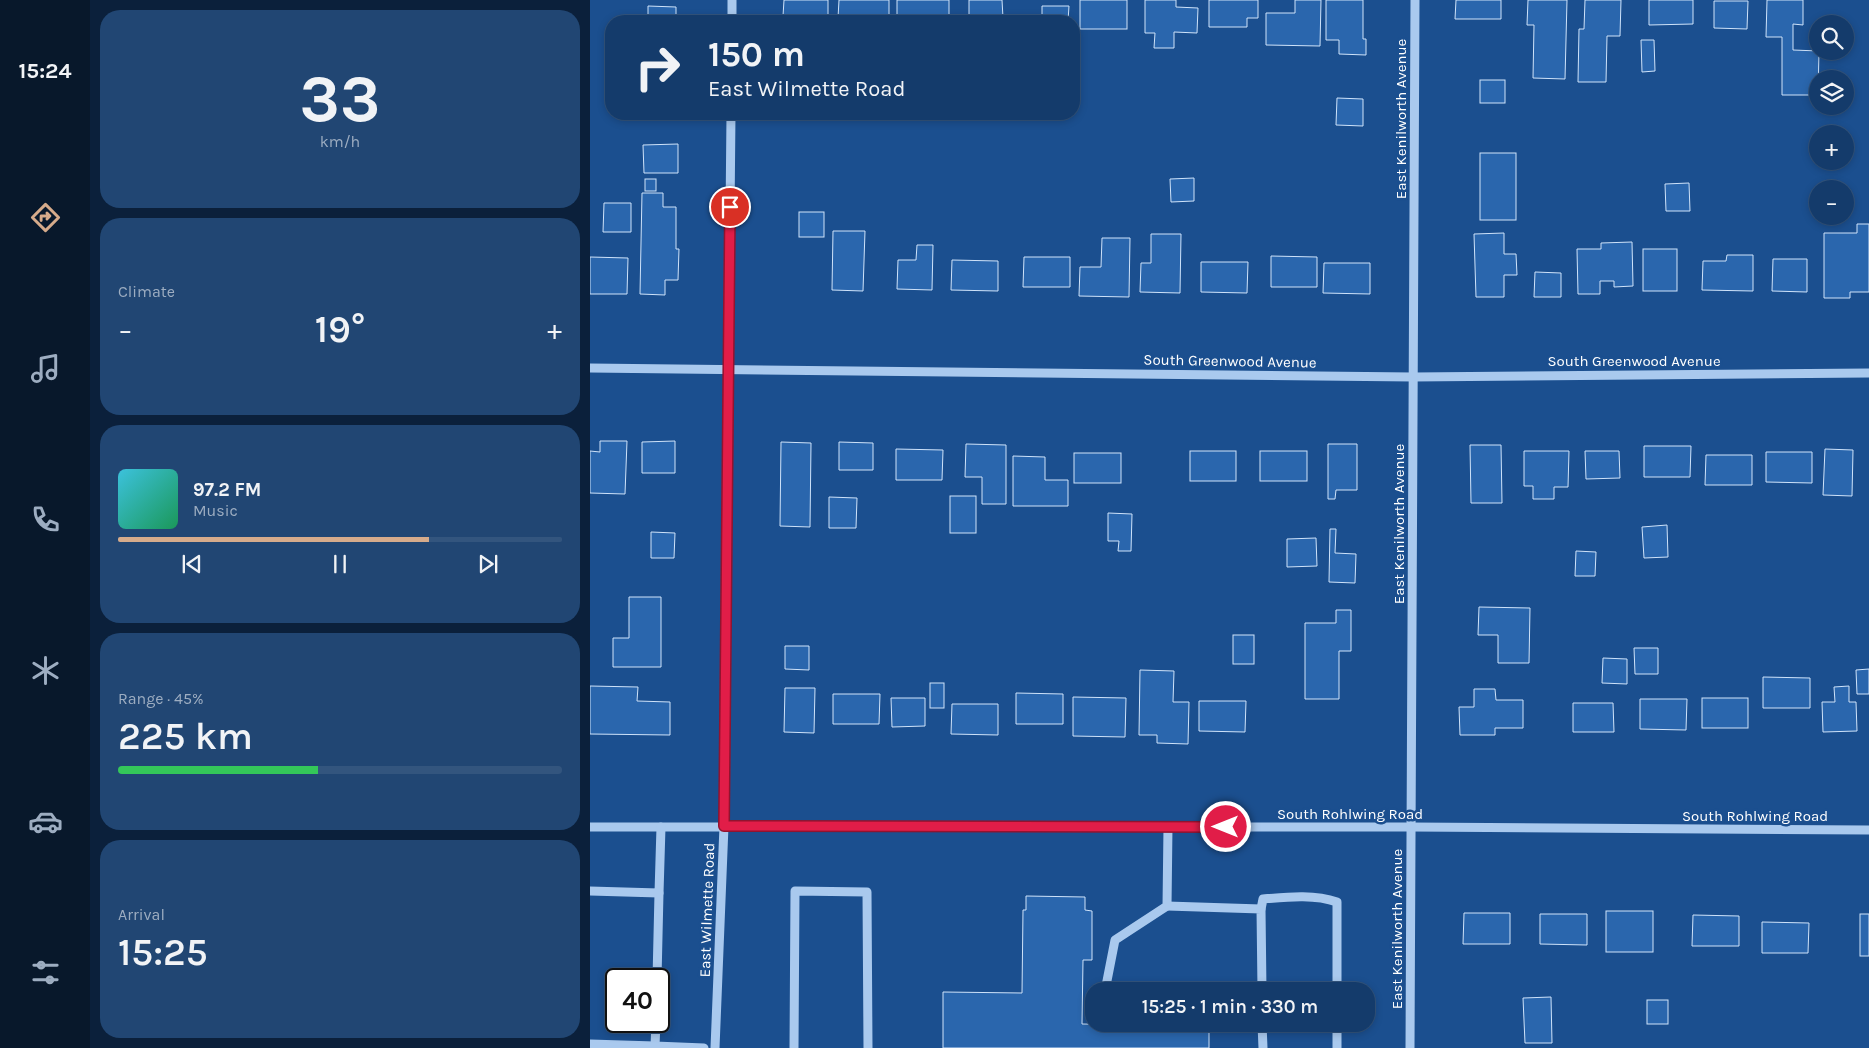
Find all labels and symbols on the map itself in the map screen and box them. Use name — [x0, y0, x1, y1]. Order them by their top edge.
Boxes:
street label: East Kenilworth Avenue — [1392, 39, 1410, 199]
pin — [709, 186, 751, 228]
street label: South Greenwood Avenue — [1143, 350, 1317, 372]
street label: South Greenwood Avenue — [1547, 352, 1721, 370]
street label: East Kenilworth Avenue — [1390, 444, 1408, 604]
position arrow — [1199, 800, 1251, 852]
street label: South Rohlwing Road — [1277, 805, 1423, 823]
street label: South Rohlwing Road — [1682, 807, 1828, 825]
street label: East Wilmette Road — [696, 842, 718, 978]
street label: East Kenilworth Avenue — [1388, 849, 1406, 1009]
speed limit sign: 40 — [605, 968, 670, 1033]

